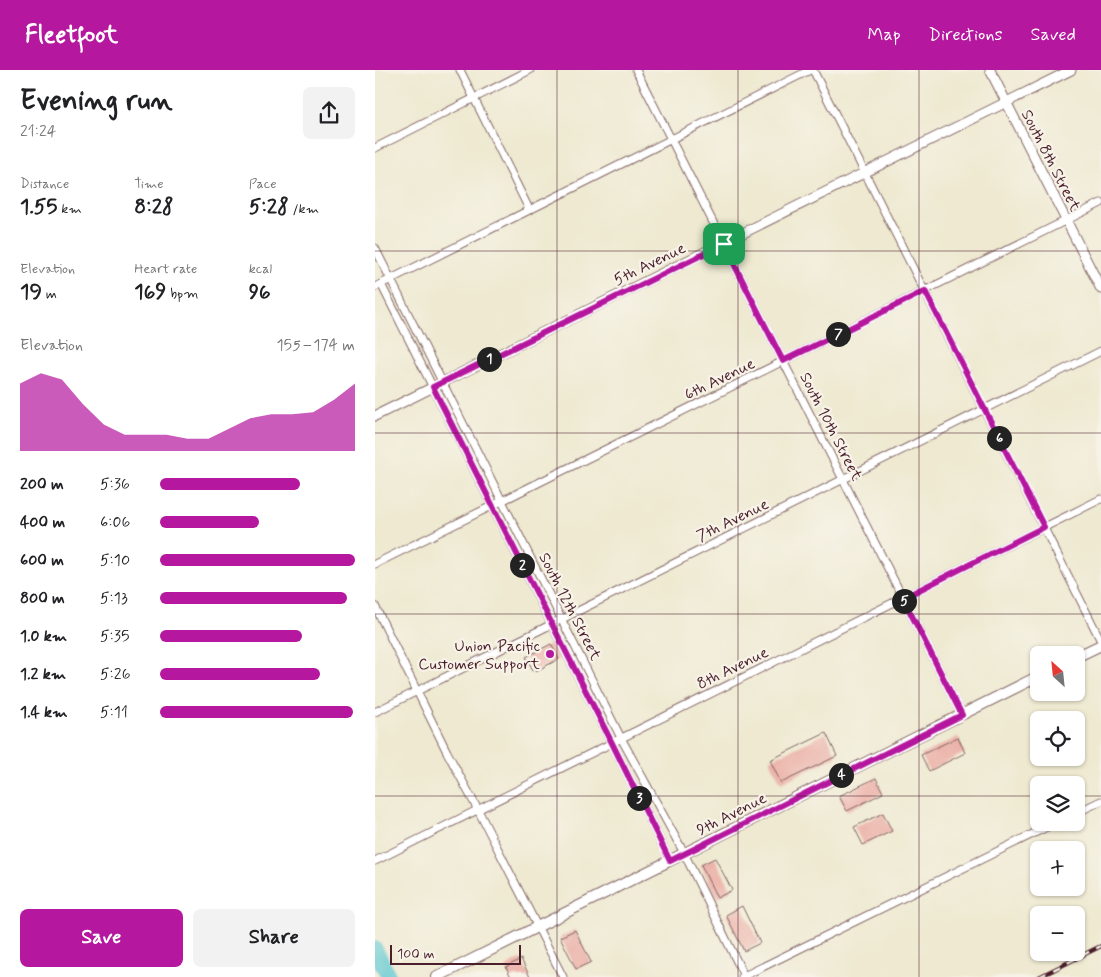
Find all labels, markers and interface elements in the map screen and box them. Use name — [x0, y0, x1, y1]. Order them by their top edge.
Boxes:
text: Fleetfoot — [25, 20, 118, 51]
text: Map — [868, 23, 901, 47]
text: Directions — [929, 23, 1003, 47]
text: Saved — [1031, 23, 1076, 47]
text: Evening run — [20, 83, 173, 120]
button: share — [303, 87, 355, 139]
street label: South 8th Street — [1016, 106, 1086, 216]
text: 21:24 — [20, 121, 57, 142]
text: Distance — [20, 175, 69, 193]
text: Time — [134, 175, 164, 193]
text: Pace — [249, 175, 277, 193]
text: 1.55 — [20, 193, 58, 221]
text: 8:28 — [134, 193, 174, 221]
text: 5:28 — [249, 193, 289, 221]
text: km — [58, 200, 82, 218]
text: /km — [289, 200, 319, 218]
pin — [703, 223, 745, 265]
icon: arrive — [710, 230, 738, 258]
street label: 5th Avenue — [610, 238, 689, 291]
text: Elevation — [20, 260, 75, 278]
text: Heart rate — [134, 260, 197, 278]
text: kcal — [249, 260, 272, 278]
text: 19 — [20, 278, 42, 306]
text: 169 — [134, 278, 166, 306]
text: 96 — [249, 278, 271, 306]
text: m — [42, 285, 57, 303]
text: bpm — [166, 285, 198, 303]
pin: 7 — [825, 322, 851, 346]
text: 7 — [834, 325, 843, 343]
text: Elevation — [20, 335, 83, 356]
text: 155–174 m — [276, 335, 355, 356]
pin: 1 — [477, 346, 501, 372]
text: 1 — [486, 350, 493, 368]
street label: 6th Avenue — [681, 353, 759, 405]
street label: South 10th Street — [794, 369, 867, 485]
pin: 6 — [987, 426, 1011, 450]
text: 6 — [996, 429, 1003, 447]
text: 200 m — [20, 474, 64, 495]
text: 5:36 — [100, 474, 130, 495]
street label: 7th Avenue — [693, 494, 772, 547]
text: 400 m — [20, 512, 65, 533]
text: 6:06 — [100, 512, 130, 533]
street label: South 12th Street — [533, 549, 606, 665]
text: 600 m — [20, 550, 64, 571]
text: 5:10 — [100, 550, 130, 571]
pin: 2 — [509, 552, 535, 578]
text: 2 — [519, 556, 526, 574]
text: 800 m — [20, 588, 65, 609]
text: 5:13 — [100, 588, 128, 609]
pin: 5 — [891, 588, 917, 614]
text: 5 — [900, 592, 909, 610]
text: 1.0 km — [20, 626, 67, 647]
text: 5:35 — [100, 626, 130, 647]
place label: Union Pacific Customer Support — [418, 636, 541, 675]
street label: 8th Avenue — [693, 642, 772, 695]
north arrow — [1030, 646, 1085, 701]
map controls — [1030, 646, 1085, 961]
marker: Union Pacific Customer Support — [544, 648, 556, 660]
text: 1.2 km — [20, 664, 66, 685]
text: 5:26 — [100, 664, 131, 685]
text: 1.4 km — [20, 702, 67, 723]
text: 5:11 — [100, 702, 128, 723]
button: locate — [1030, 711, 1085, 766]
pin: 4 — [829, 762, 853, 788]
text: 4 — [837, 766, 846, 784]
button: layers — [1030, 776, 1085, 831]
pin: 3 — [627, 786, 651, 810]
street label: 9th Avenue — [693, 788, 770, 841]
text: 3 — [636, 789, 643, 807]
button: + — [1030, 841, 1085, 896]
button: − — [1030, 906, 1085, 961]
button: Save — [20, 909, 183, 967]
button: Share — [193, 909, 355, 967]
scale bar — [390, 942, 521, 965]
text: 100 m — [397, 945, 435, 963]

